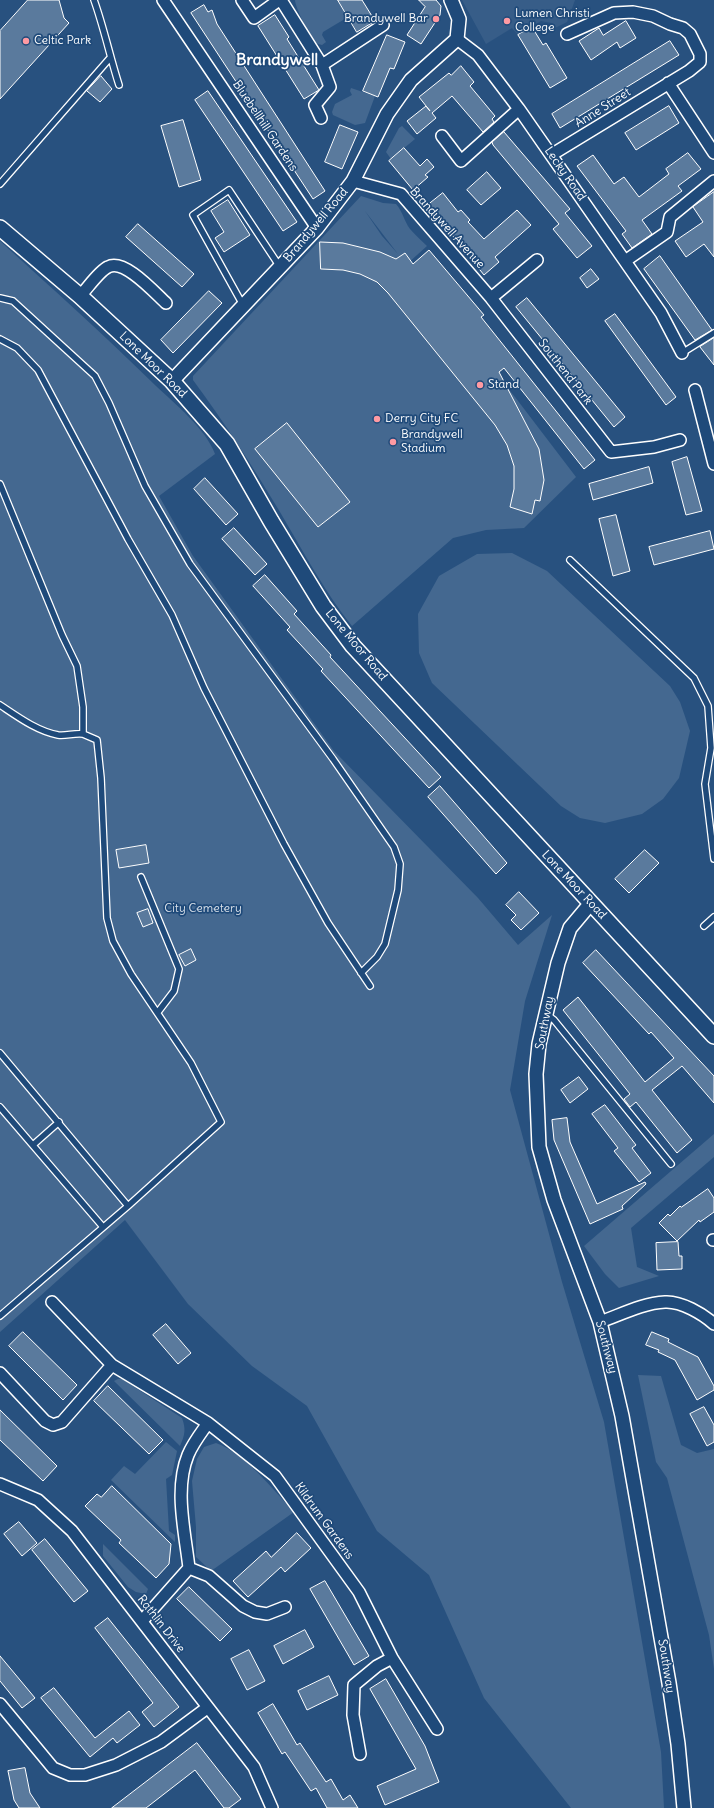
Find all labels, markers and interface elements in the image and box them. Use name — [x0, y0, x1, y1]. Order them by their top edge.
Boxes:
place label: Lumen Christi College — [515, 7, 590, 35]
place label: Brandywell Bar — [344, 12, 428, 26]
marker: Brandywell Bar — [431, 14, 441, 24]
marker: Lumen Christi College — [502, 16, 512, 26]
place label: Celtic Park — [34, 34, 91, 48]
marker: Celtic Park — [21, 36, 31, 46]
district label: Brandywell — [236, 50, 318, 70]
street label: Bluebellhill Gardens — [229, 78, 301, 174]
street label: Anne Street — [572, 85, 634, 131]
street label: Lecky Road — [541, 144, 589, 204]
street label: Brandywell Avenue — [407, 184, 487, 272]
street label: Brandywell Road — [281, 185, 351, 265]
street label: Lone Moor Road — [116, 329, 190, 401]
street label: Southend Park — [535, 336, 595, 408]
place label: Stand — [488, 378, 519, 392]
marker: Stand — [475, 380, 485, 390]
place label: Derry City FC — [385, 412, 458, 426]
marker: Derry City FC — [372, 414, 382, 424]
place label: Brandywell Stadium — [401, 428, 463, 456]
marker: Brandywell Stadium — [388, 437, 398, 447]
street label: Lone Moor Road — [322, 607, 390, 683]
street label: Lone Moor Road — [539, 848, 609, 922]
park label: City Cemetery — [164, 902, 242, 916]
street label: Southway — [533, 995, 557, 1051]
street label: Southway — [592, 1319, 620, 1375]
street label: Kildrum Gardens — [291, 1480, 357, 1562]
street label: Rathlin Drive — [134, 1592, 188, 1656]
street label: Southway — [655, 1638, 677, 1694]

